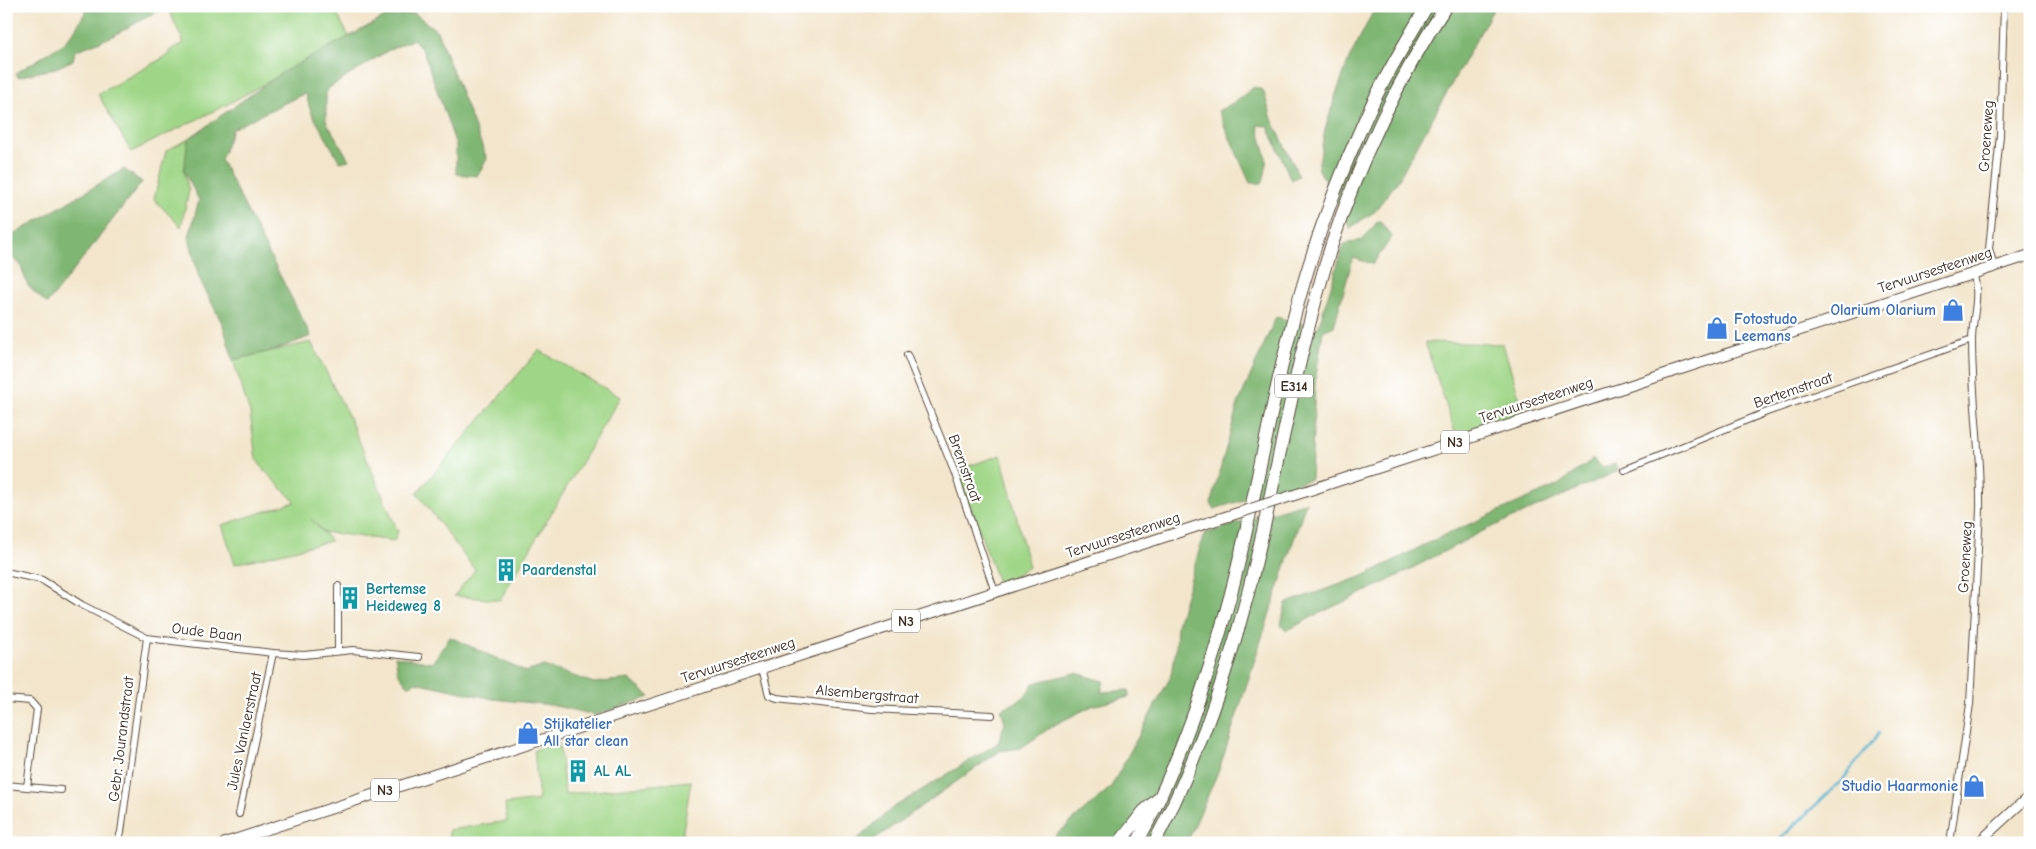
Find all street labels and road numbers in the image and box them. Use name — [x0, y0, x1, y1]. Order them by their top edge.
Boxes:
street label: Groeneweg — [1975, 100, 1997, 172]
street label: Tervuursesteenweg — [1876, 243, 1994, 297]
street label: Bertemstraat — [1751, 368, 1836, 412]
street label: Tervuursesteenweg — [1477, 373, 1595, 427]
road number: E314 — [1275, 374, 1313, 398]
road number: N3 — [1441, 431, 1469, 454]
street label: Bremstraat — [944, 432, 986, 505]
street label: Tervuursesteenweg — [1064, 508, 1182, 562]
street label: Groeneweg — [1954, 521, 1976, 593]
road number: N3 — [892, 610, 920, 632]
street label: Oude Baan — [171, 619, 243, 645]
street label: Tervuursesteenweg — [679, 633, 797, 687]
street label: Jules Vanlaerstraat — [223, 670, 265, 792]
street label: Gebr. Jourandstraat — [104, 675, 138, 803]
street label: Alsembergstraat — [815, 681, 920, 708]
road number: N3 — [371, 778, 399, 802]

